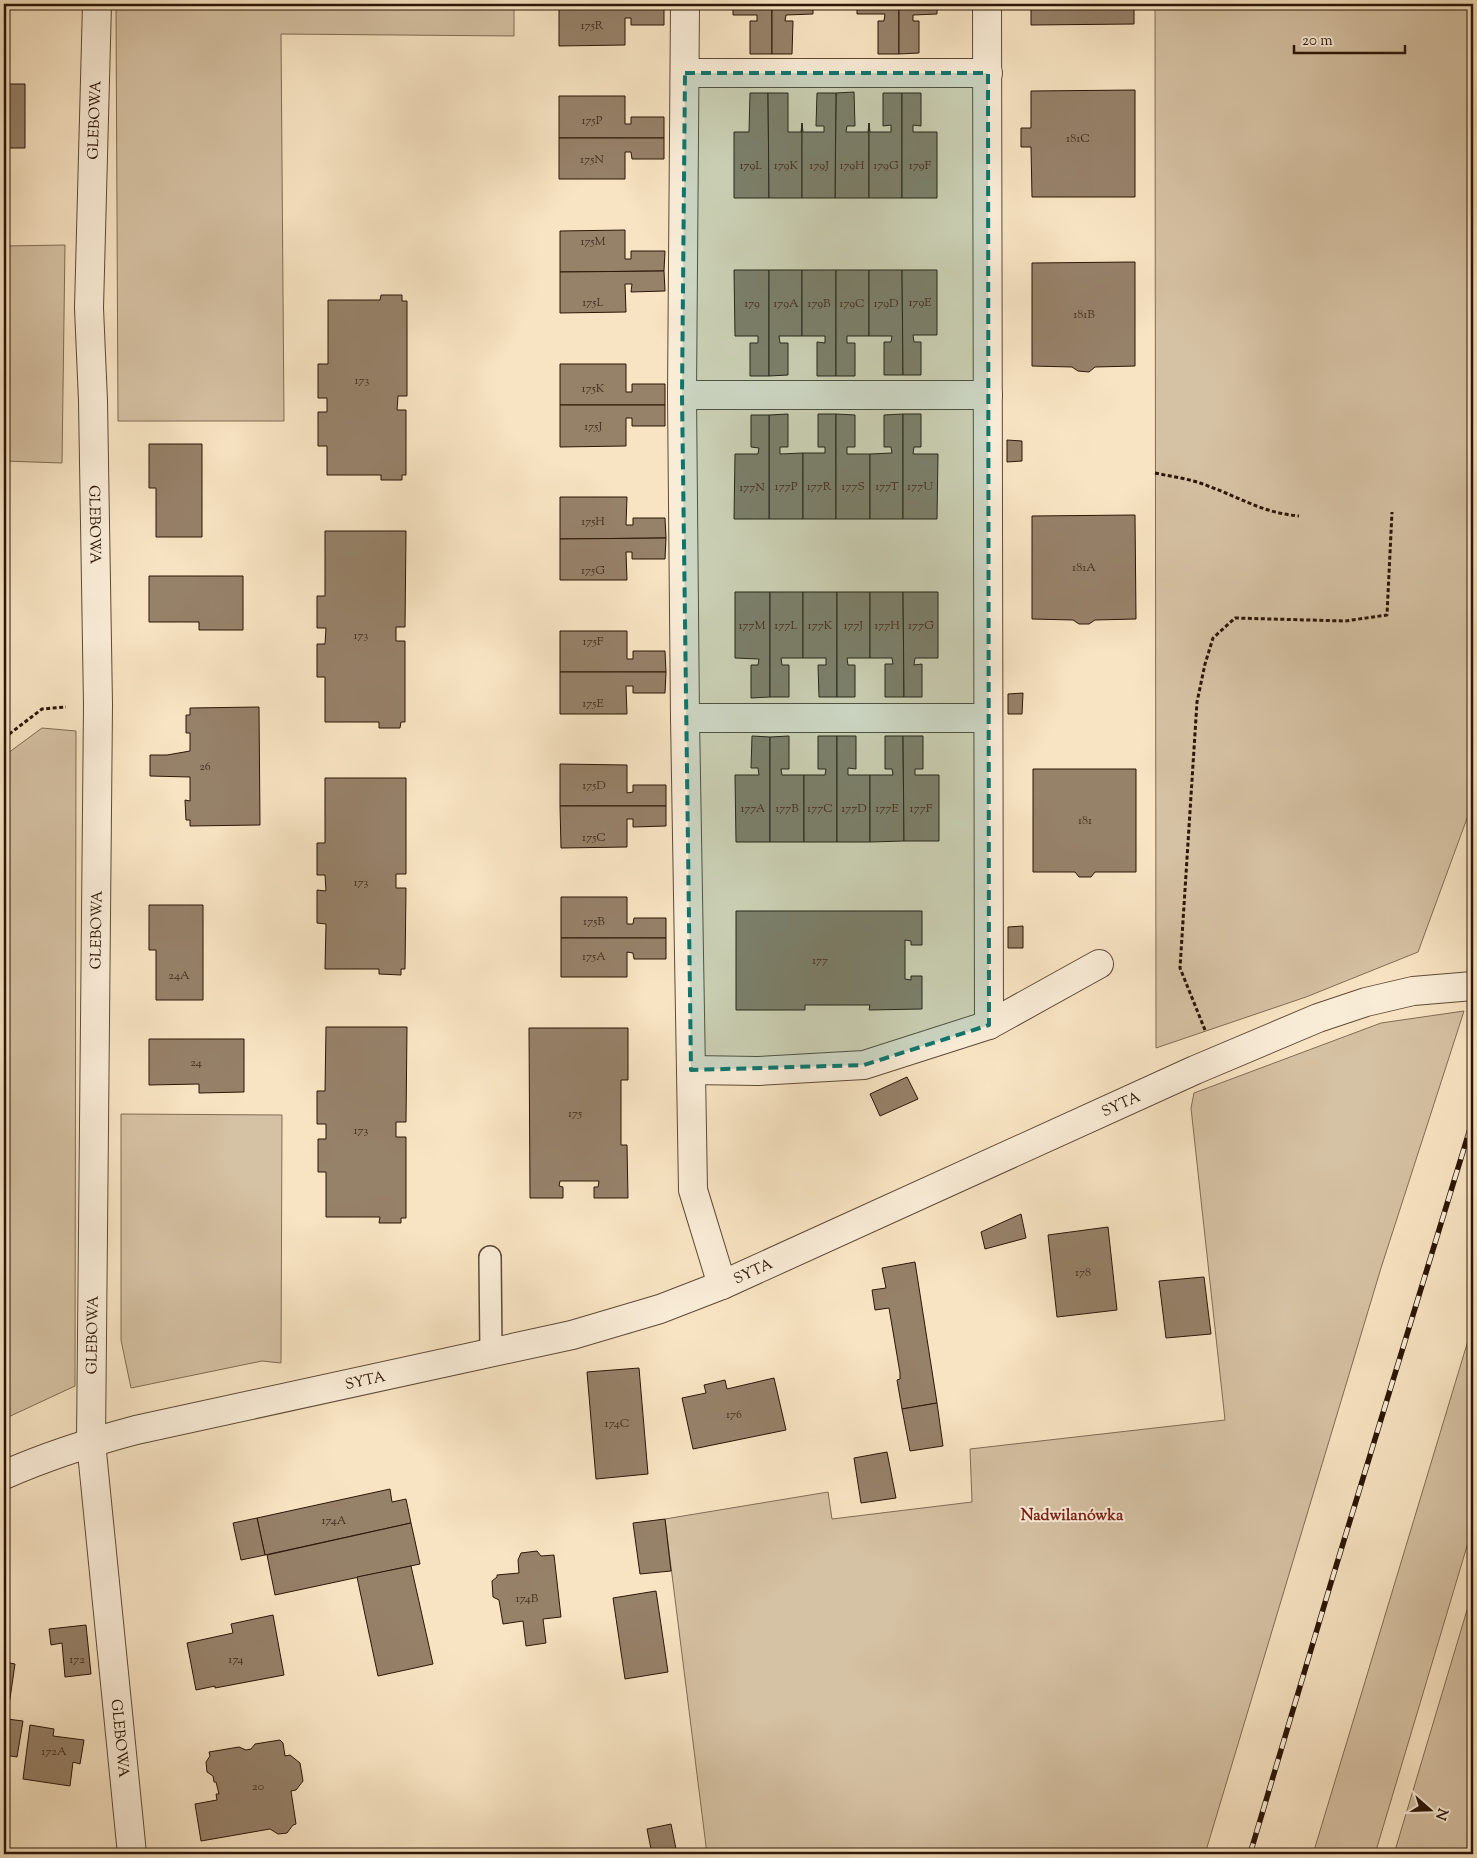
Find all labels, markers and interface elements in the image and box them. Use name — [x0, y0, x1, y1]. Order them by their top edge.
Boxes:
house number: 175R — [581, 17, 604, 35]
scale bar — [1294, 22, 1406, 54]
text: 20 m — [1302, 31, 1333, 52]
street label: GLEBOWA — [84, 80, 107, 160]
house number: 175P — [582, 112, 603, 130]
house number: 181C — [1066, 130, 1090, 148]
house number: 175N — [580, 151, 604, 169]
house number: 179L — [740, 157, 762, 175]
house number: 179K — [774, 157, 799, 175]
house number: 179J — [809, 157, 829, 175]
house number: 179H — [839, 157, 865, 175]
house number: 179G — [873, 157, 899, 175]
house number: 179F — [909, 157, 932, 175]
house number: 175M — [580, 233, 606, 251]
house number: 175L — [582, 294, 604, 312]
house number: 179E — [909, 294, 932, 312]
house number: 179 — [744, 295, 760, 313]
house number: 179A — [773, 295, 799, 313]
house number: 179B — [807, 295, 831, 313]
house number: 179C — [839, 295, 865, 313]
house number: 179D — [873, 295, 899, 313]
house number: 181B — [1073, 306, 1095, 324]
house number: 173 — [355, 372, 370, 390]
house number: 175K — [582, 380, 605, 398]
house number: 175J — [584, 418, 602, 436]
house number: 177P — [775, 478, 798, 496]
house number: 177R — [807, 478, 832, 496]
house number: 177S — [841, 478, 865, 496]
house number: 177T — [875, 478, 899, 496]
house number: 177U — [907, 478, 933, 496]
house number: 177N — [739, 479, 765, 497]
street label: GLEBOWA — [82, 485, 105, 565]
house number: 175H — [581, 513, 605, 531]
house number: 181A — [1072, 559, 1096, 577]
house number: 175G — [581, 562, 605, 580]
house number: 177M — [739, 617, 765, 635]
house number: 177L — [774, 617, 798, 635]
house number: 177K — [808, 617, 833, 635]
house number: 177J — [843, 617, 863, 635]
house number: 177H — [874, 617, 900, 635]
house number: 177G — [908, 617, 934, 635]
house number: 173 — [354, 627, 369, 645]
house number: 175F — [583, 633, 604, 651]
house number: 175E — [582, 695, 604, 713]
house number: 26 — [199, 758, 211, 776]
house number: 175D — [582, 777, 606, 795]
house number: 177A — [740, 800, 766, 818]
house number: 177B — [775, 800, 799, 818]
house number: 177C — [807, 800, 833, 818]
house number: 177D — [841, 800, 867, 818]
house number: 177E — [875, 800, 899, 818]
house number: 177F — [910, 800, 933, 818]
house number: 181 — [1078, 812, 1092, 830]
house number: 175C — [582, 829, 606, 847]
house number: 173 — [354, 874, 369, 892]
street label: GLEBOWA — [86, 890, 109, 970]
house number: 175B — [583, 913, 605, 931]
house number: 175A — [582, 948, 606, 966]
house number: 177 — [812, 952, 828, 970]
house number: 24A — [168, 967, 190, 985]
house number: 24 — [190, 1054, 202, 1072]
street label: SYTA — [1098, 1087, 1144, 1123]
house number: 175 — [568, 1105, 582, 1123]
house number: 173 — [354, 1122, 369, 1140]
street label: SYTA — [731, 1254, 776, 1290]
house number: 178 — [1075, 1264, 1091, 1282]
street label: GLEBOWA — [82, 1295, 105, 1375]
street label: SYTA — [343, 1367, 388, 1396]
house number: 176 — [726, 1406, 742, 1424]
house number: 174C — [605, 1415, 629, 1433]
district label: Nadwilanówka — [1021, 1505, 1124, 1528]
house number: 174A — [321, 1512, 347, 1530]
house number: 174B — [516, 1590, 539, 1608]
house number: 172 — [69, 1651, 85, 1669]
house number: 174 — [228, 1651, 244, 1669]
street label: GLEBOWA — [105, 1698, 133, 1779]
house number: 172A — [41, 1743, 67, 1761]
house number: 20 — [252, 1778, 264, 1796]
north arrow — [1404, 1786, 1454, 1836]
text: N — [1429, 1805, 1452, 1822]

